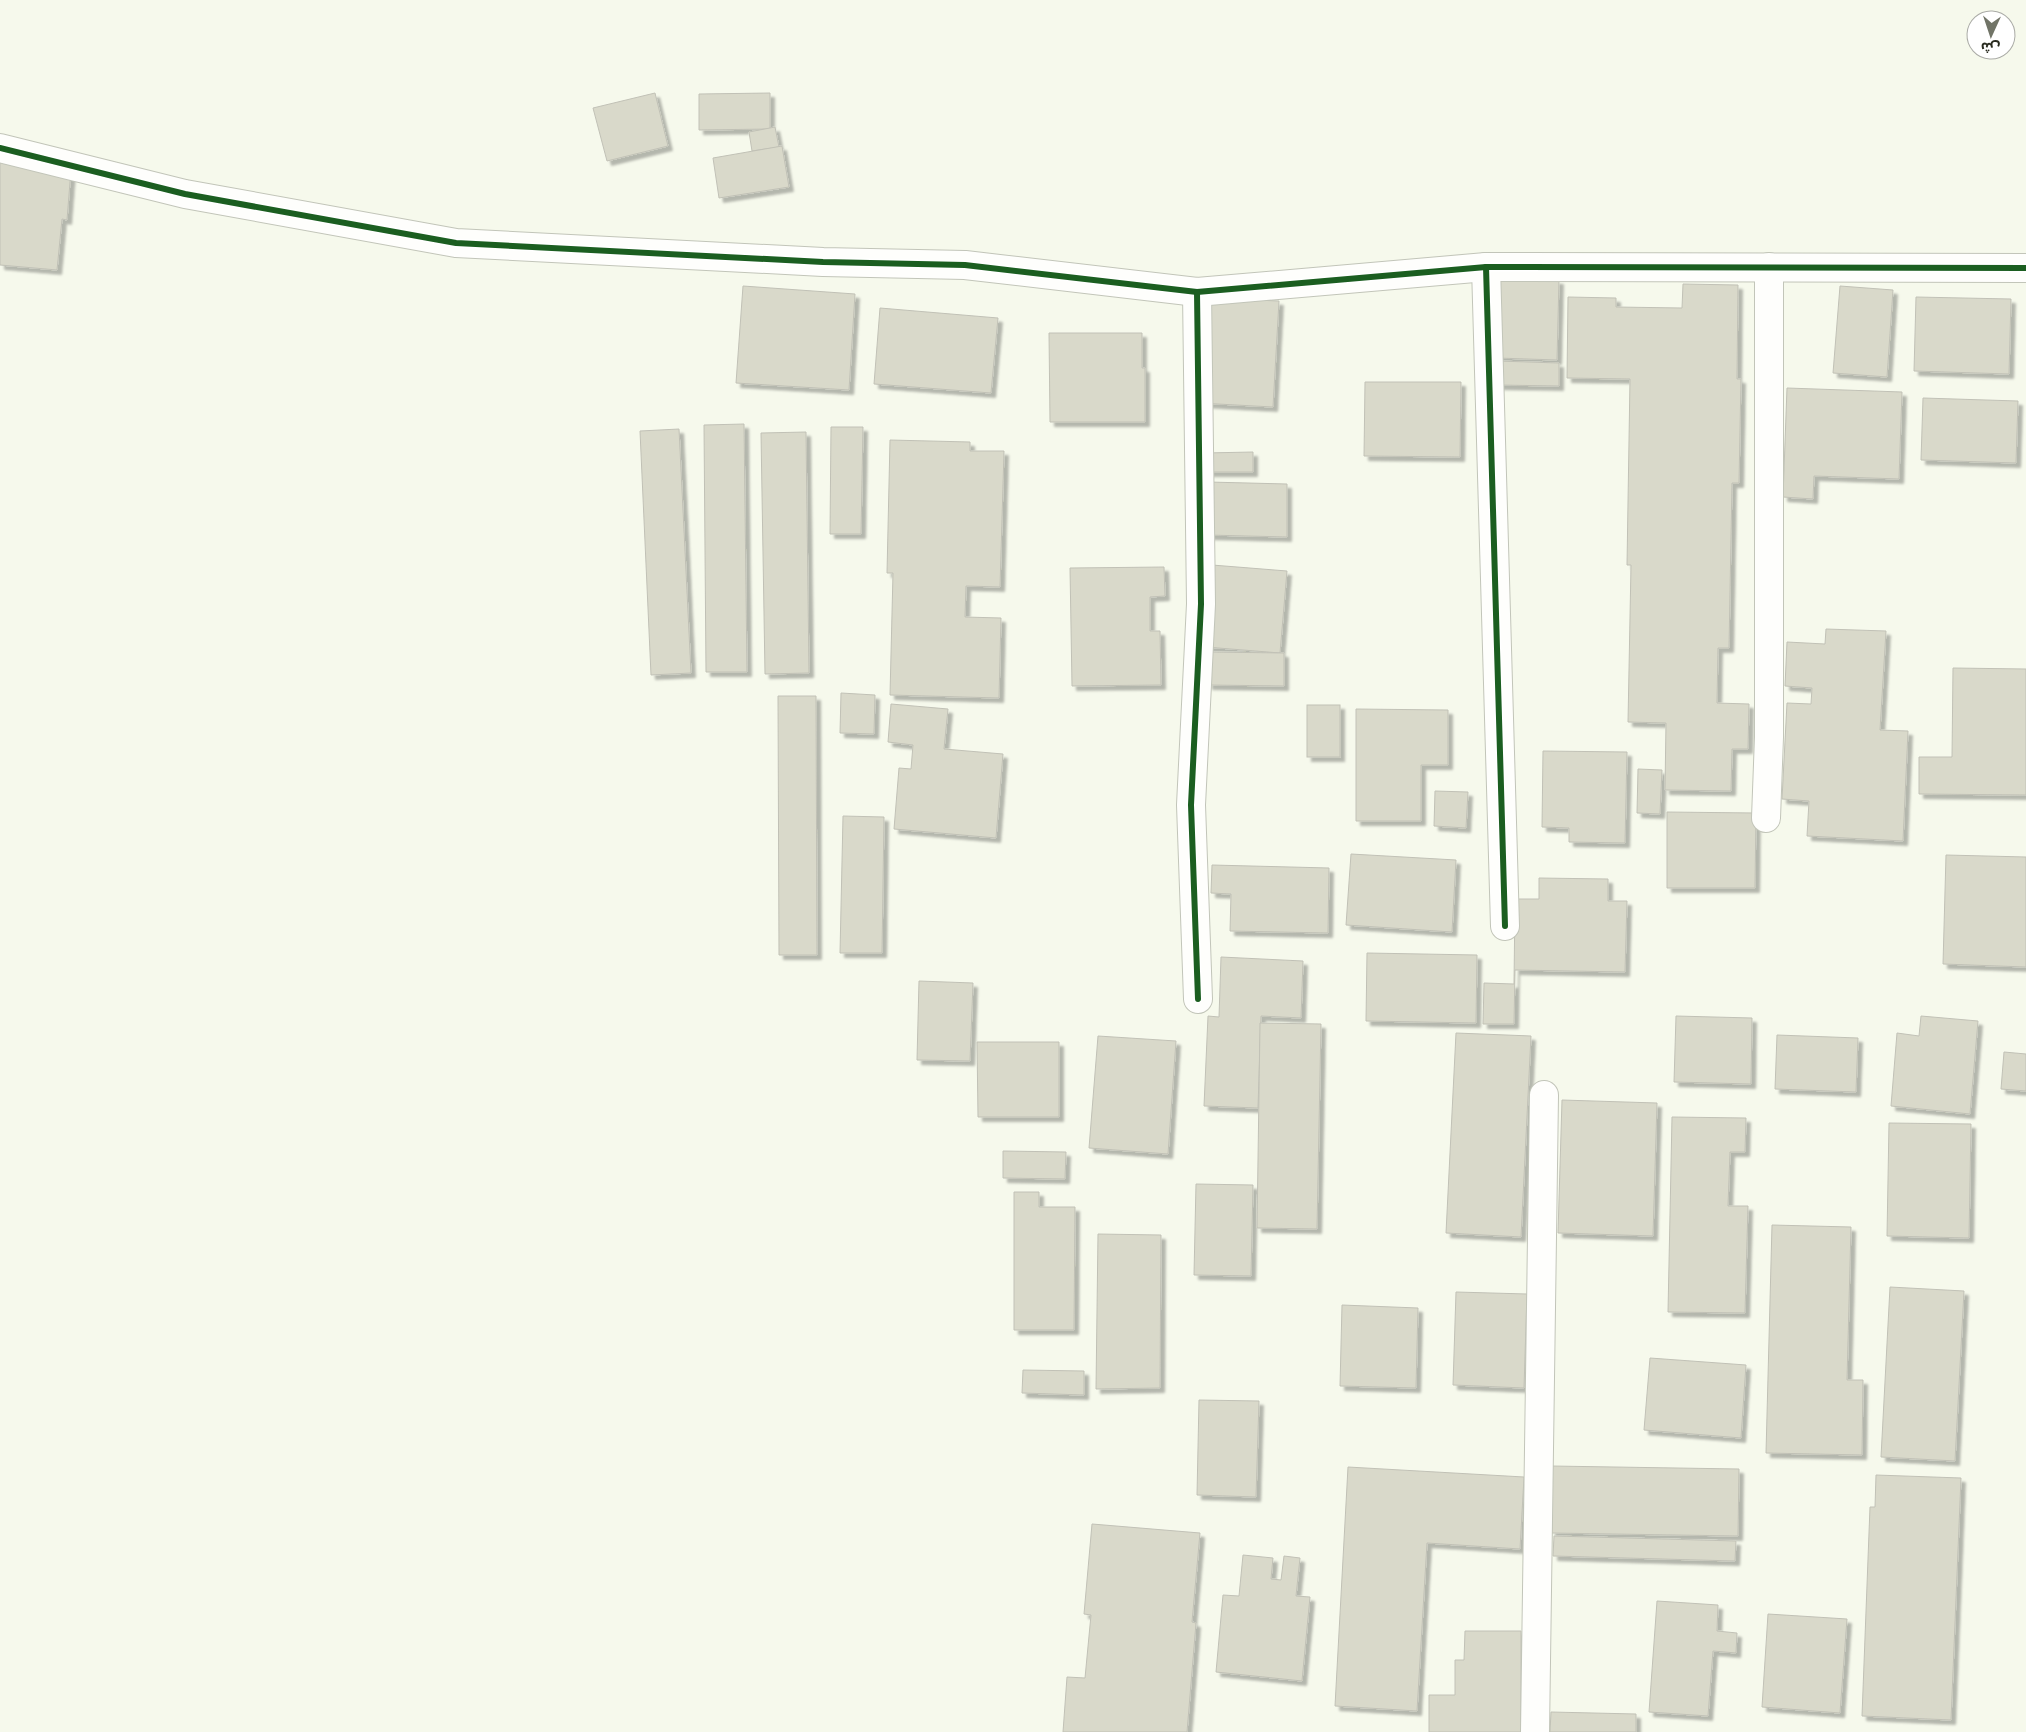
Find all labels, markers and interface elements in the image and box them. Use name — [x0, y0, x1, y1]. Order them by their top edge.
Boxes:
north arrow — [1966, 10, 2016, 60]
text: ش — [1980, 38, 2000, 57]

